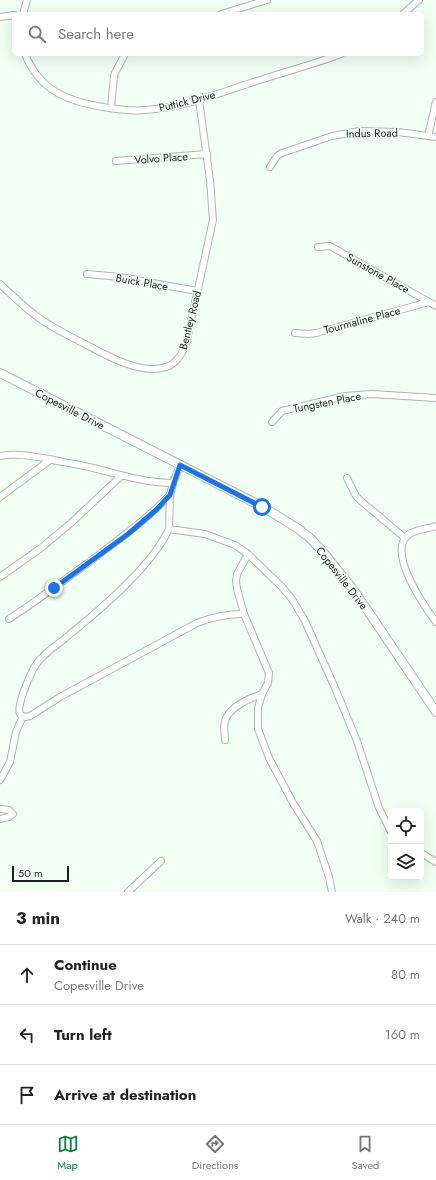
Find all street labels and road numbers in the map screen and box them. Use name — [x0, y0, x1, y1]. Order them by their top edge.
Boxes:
street label: Puttick Drive — [157, 86, 217, 116]
street label: Indus Road — [346, 125, 398, 141]
street label: Volvo Place — [134, 148, 189, 168]
street label: Sunstone Place — [343, 249, 413, 297]
street label: Buick Place — [115, 270, 170, 295]
street label: Bentley Road — [175, 289, 205, 351]
street label: Tourmaline Place — [322, 302, 402, 338]
street label: Copesville Drive — [32, 385, 108, 434]
street label: Tungsten Place — [292, 388, 363, 416]
street label: Copesville Drive — [312, 543, 372, 613]

